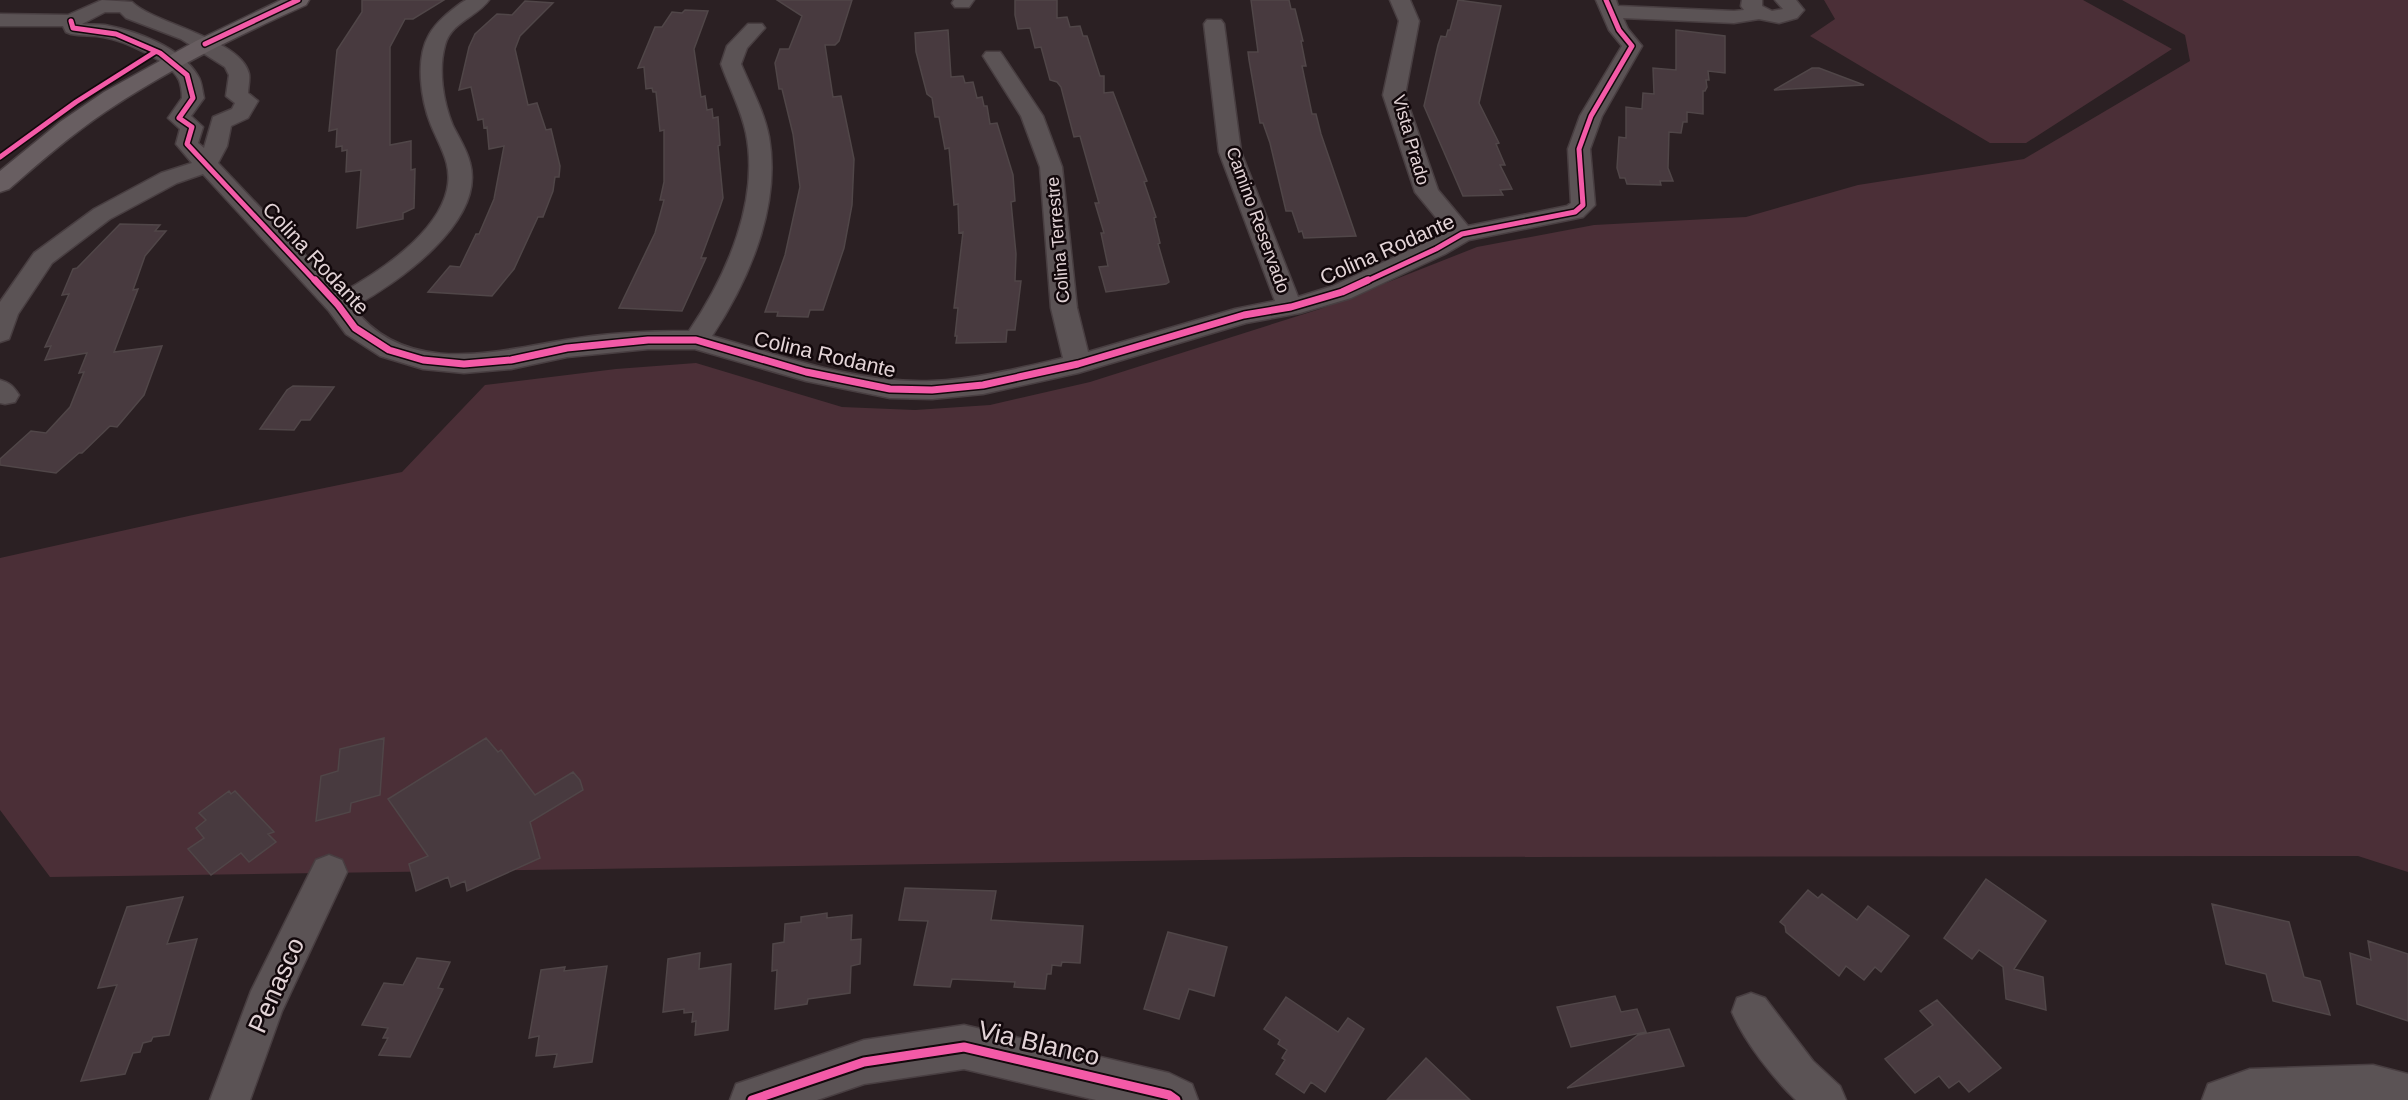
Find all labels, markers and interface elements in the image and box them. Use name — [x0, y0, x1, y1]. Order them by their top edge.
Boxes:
street label: Vista Prado — [1389, 93, 1433, 187]
street label: Camino Reservado — [1222, 144, 1294, 296]
street label: Colina Terrestre — [1043, 176, 1073, 304]
street label: Colina Rodante — [258, 197, 374, 319]
street label: Colina Rodante — [1316, 209, 1458, 289]
street label: Colina Rodante — [752, 327, 898, 381]
street label: Penasco — [242, 933, 310, 1037]
street label: Via Blanco — [975, 1014, 1103, 1072]

